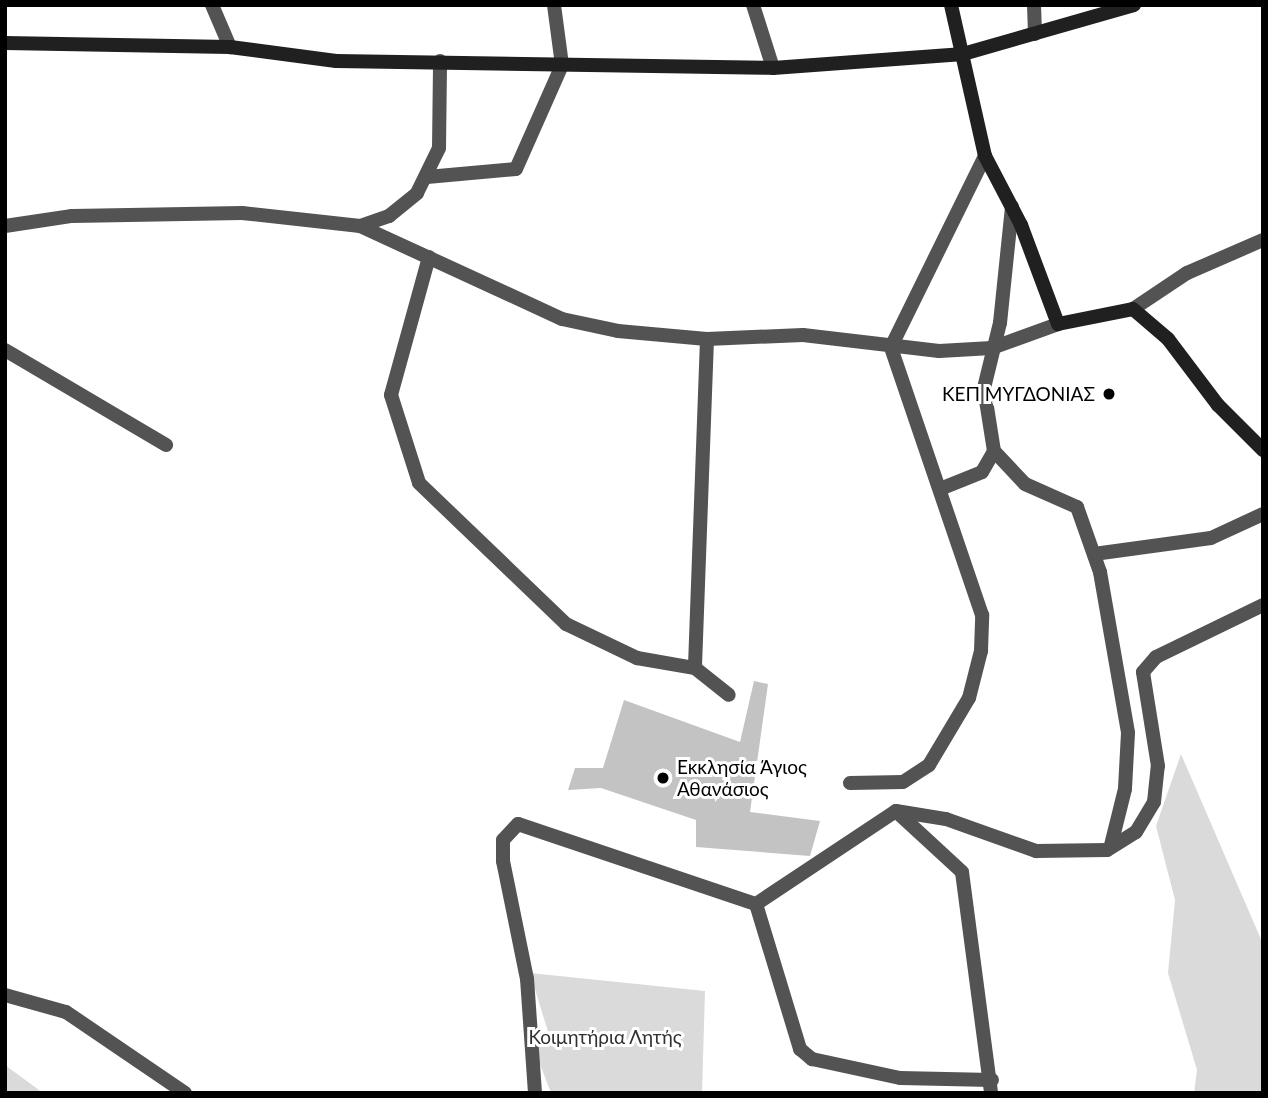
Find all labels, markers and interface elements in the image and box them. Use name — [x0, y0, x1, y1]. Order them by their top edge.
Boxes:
place label: ΚΕΠ ΜΥΓΔΟΝΙΑΣ — [942, 383, 1095, 405]
marker: ΚΕΠ ΜΥΓΔΟΝΙΑΣ — [1101, 386, 1117, 402]
place label: Εκκλησία Άγιος Αθανάσιος — [677, 756, 807, 800]
marker: Εκκλησία Άγιος Αθανάσιος — [655, 770, 671, 786]
park label: Κοιμητήρια Λητής — [528, 1026, 682, 1048]

